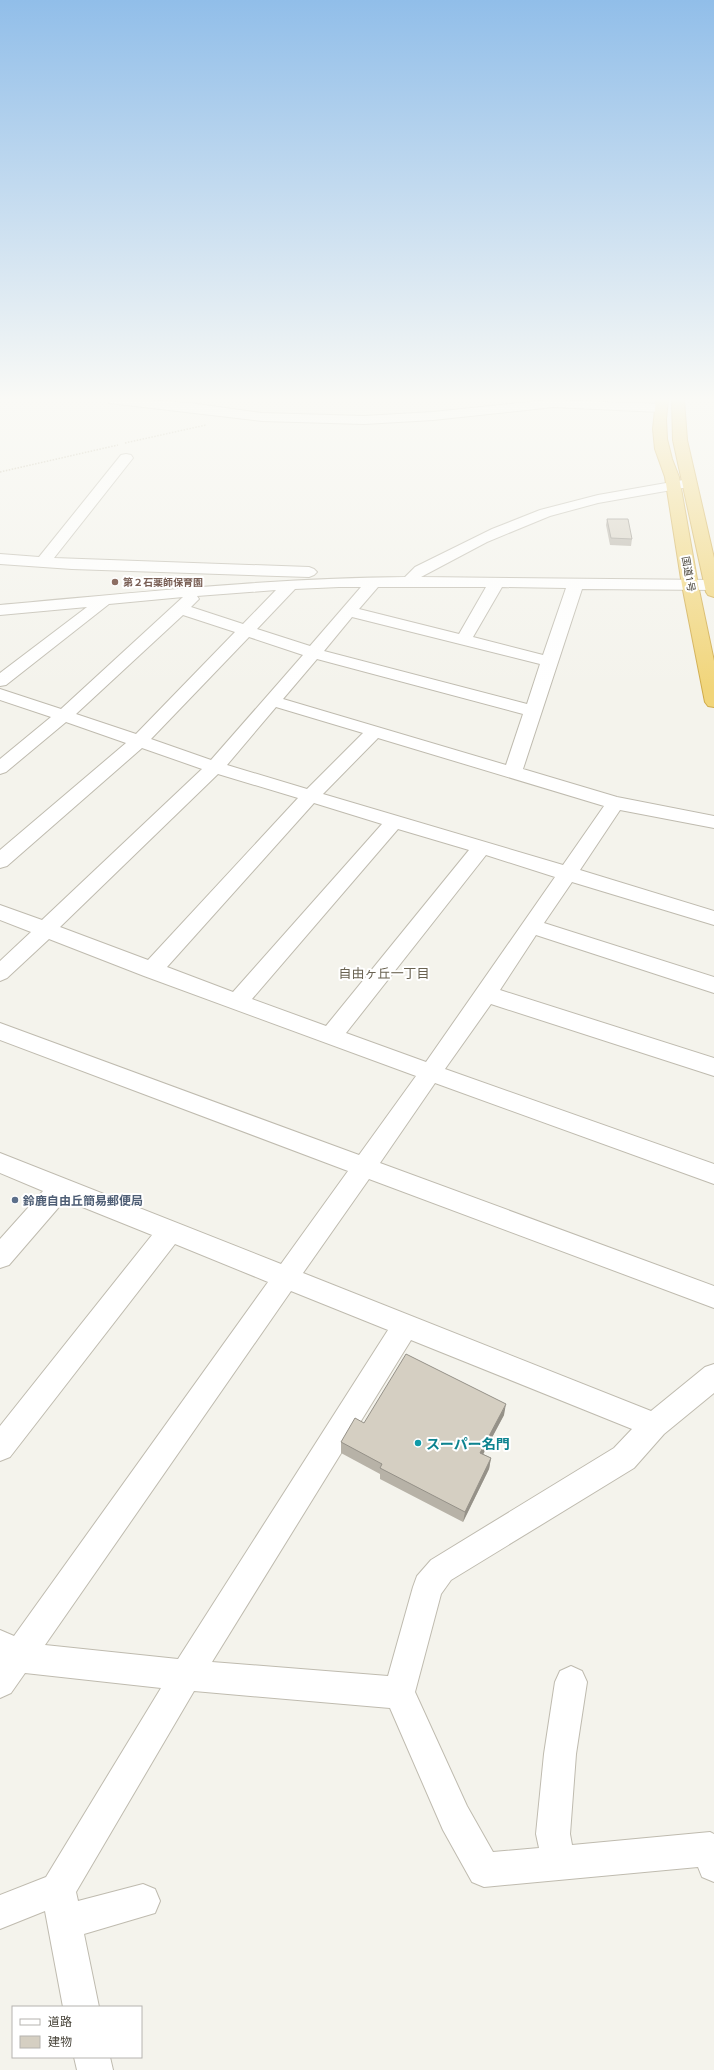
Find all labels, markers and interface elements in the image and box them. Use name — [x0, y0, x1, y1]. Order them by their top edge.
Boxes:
street label: 国道1号 — [679, 555, 699, 593]
place label: 第２石薬師保育園 — [123, 575, 203, 589]
marker: 第２石薬師保育園 — [110, 577, 120, 587]
district label: 自由ヶ丘一丁目 — [338, 964, 430, 982]
place label: 鈴鹿自由丘簡易郵便局 — [22, 1192, 143, 1209]
marker: 鈴鹿自由丘簡易郵便局 — [10, 1195, 20, 1205]
place label: スーパー名門 — [426, 1434, 510, 1453]
marker: スーパー名門 — [413, 1438, 423, 1448]
legend — [12, 2006, 142, 2058]
text: 道路 — [48, 2013, 72, 2030]
text: 建物 — [48, 2033, 72, 2050]

